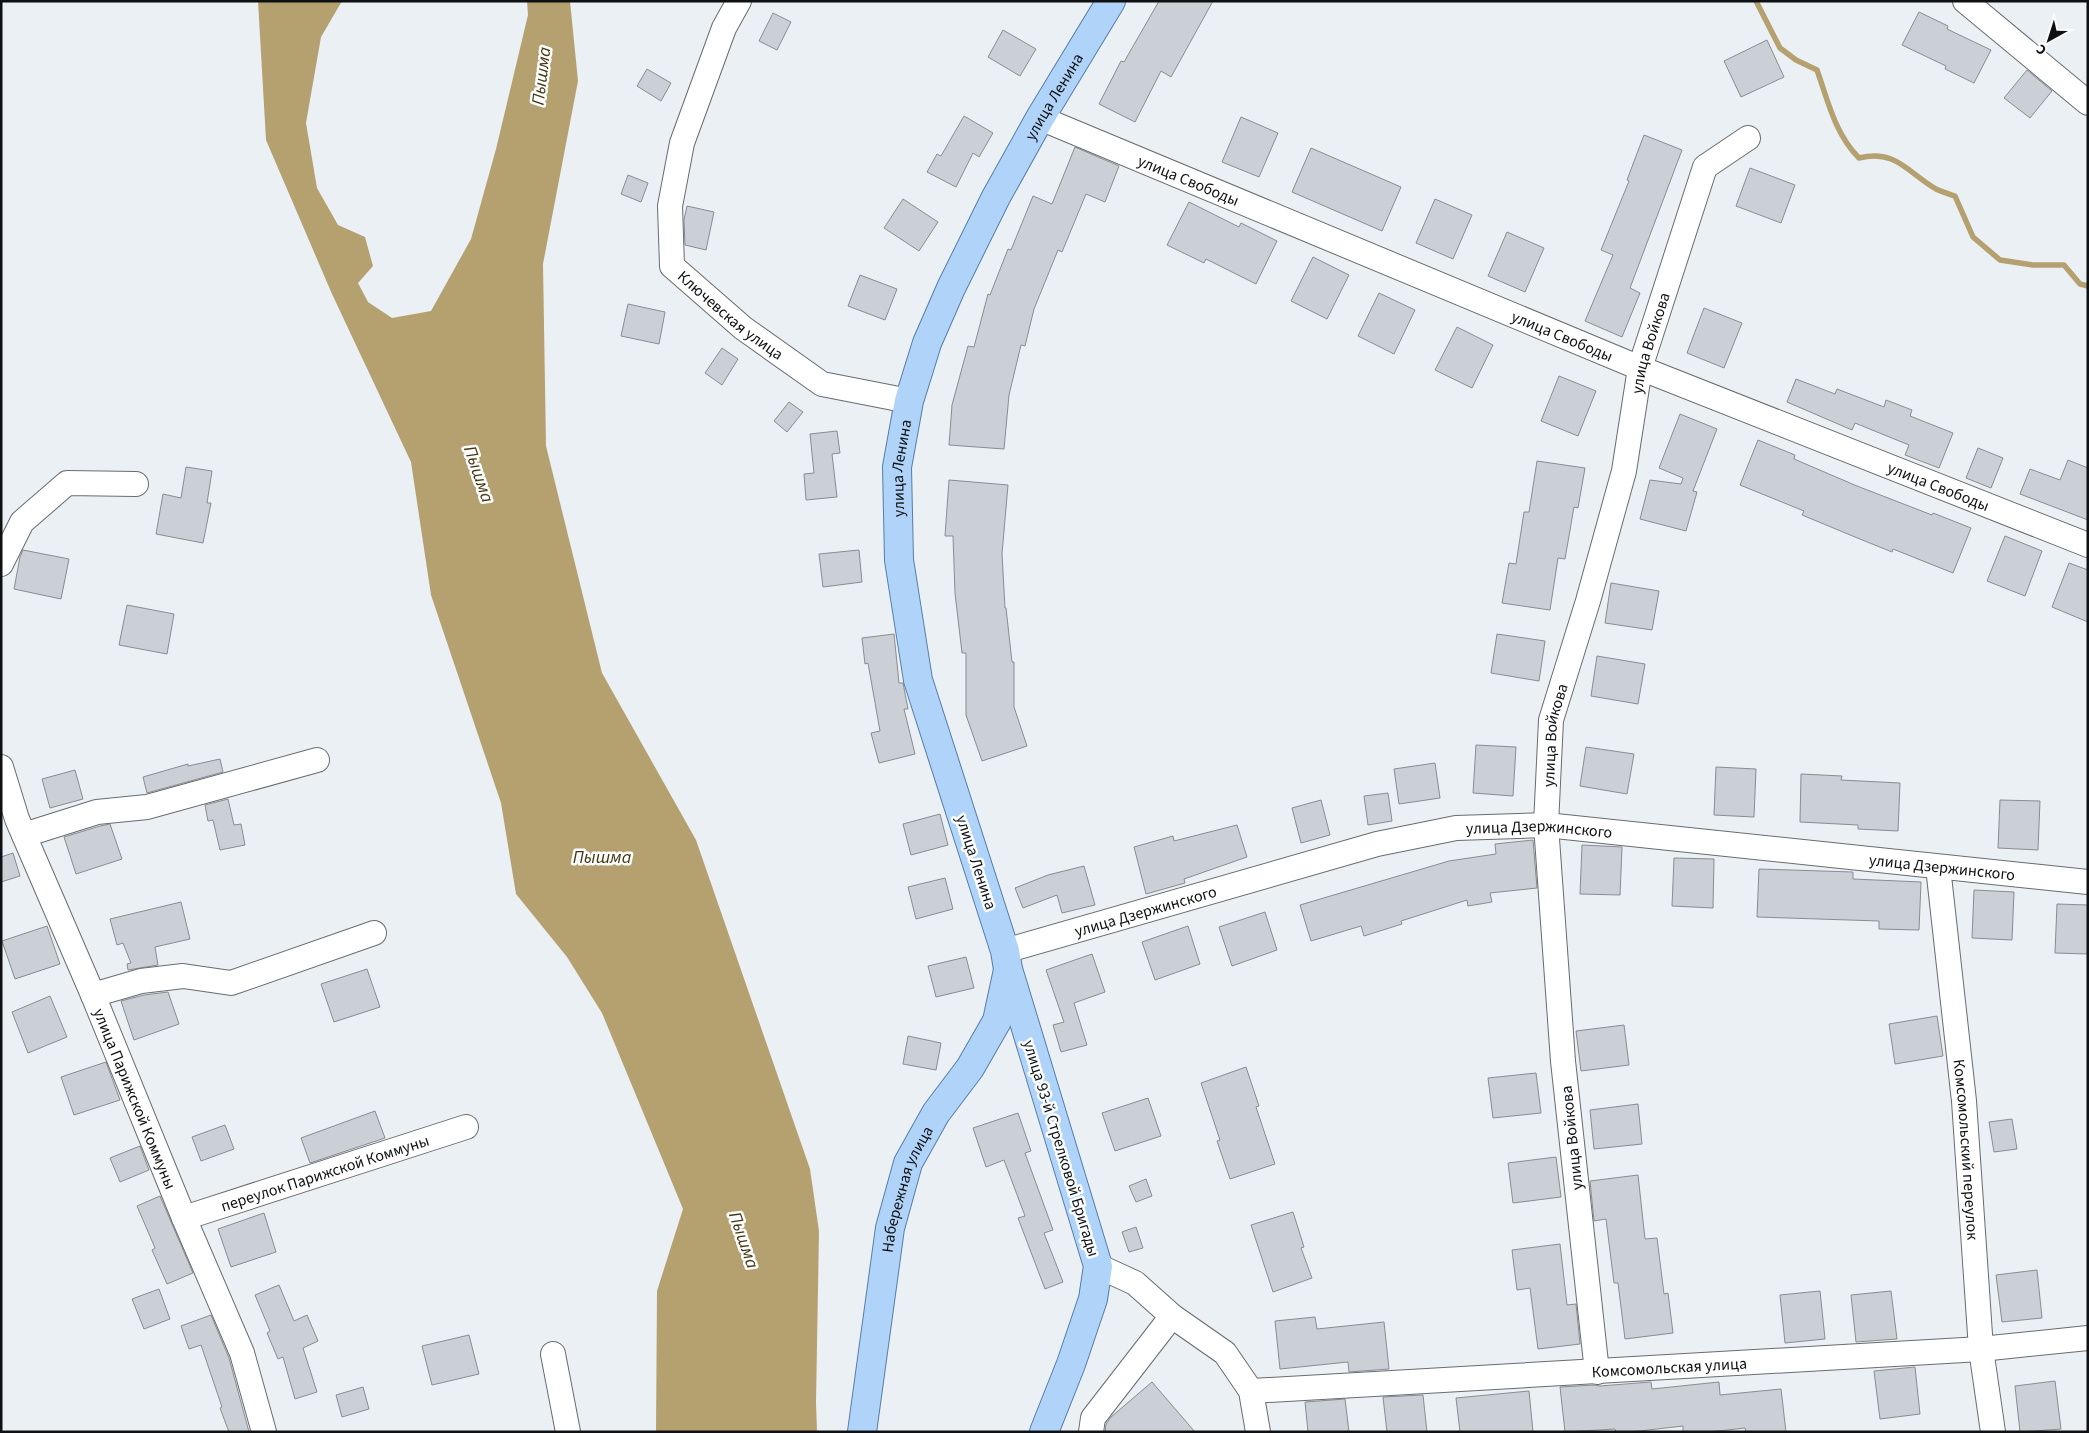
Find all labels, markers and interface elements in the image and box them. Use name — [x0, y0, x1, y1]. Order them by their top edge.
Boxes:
north arrow — [2024, 15, 2074, 65]
text: С — [2032, 39, 2051, 60]
water label: Пышма — [526, 45, 558, 107]
street label: улица Ленина — [1020, 49, 1089, 145]
street label: улица Свободы — [1134, 150, 1242, 212]
street label: Ключевская улица — [672, 266, 788, 365]
street label: улица Войкова — [1626, 290, 1676, 395]
street label: улица Свободы — [1508, 306, 1616, 368]
street label: улица Ленина — [886, 418, 917, 517]
water label: Пышма — [457, 442, 500, 506]
street label: улица Свободы — [1884, 457, 1992, 517]
street label: улица Войкова — [1538, 681, 1574, 788]
street label: улица Ленина — [950, 812, 1002, 912]
street label: улица Дзержинского — [1466, 815, 1613, 844]
water label: Пышма — [573, 845, 632, 870]
street label: улица Дзержинского — [1868, 849, 2016, 886]
street label: улица Дзержинского — [1072, 881, 1219, 942]
street label: улица Парижской Коммуны — [88, 1005, 181, 1193]
street label: улица 93-й Стрелковой Бригады — [1018, 1037, 1105, 1259]
street label: Комсомольский переулок — [1947, 1058, 1984, 1241]
street label: улица Войкова — [1556, 1085, 1588, 1191]
street label: Набережная улица — [877, 1122, 939, 1254]
street label: переулок Парижской Коммуны — [218, 1130, 432, 1217]
water label: Пышма — [722, 1208, 765, 1272]
street label: Комсомольская улица — [1591, 1352, 1748, 1383]

